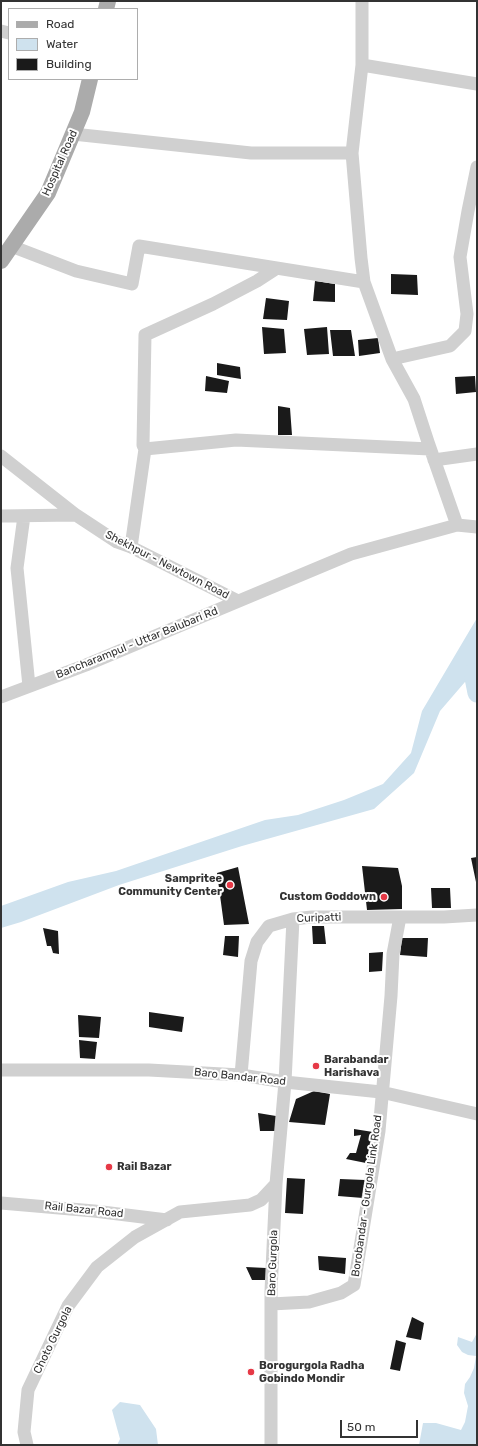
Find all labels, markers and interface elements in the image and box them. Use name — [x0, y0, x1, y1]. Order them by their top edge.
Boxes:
legend — [8, 8, 138, 80]
text: Road — [46, 17, 74, 31]
text: Water — [46, 37, 78, 51]
text: Building — [46, 57, 92, 71]
street label: Hospital Road — [40, 128, 80, 198]
street label: Shekhpur - Newtown Road — [103, 528, 231, 602]
street label: Bancharampul - Uttar Balubari Rd — [54, 604, 220, 682]
place label: Sampritee Community Center — [118, 872, 222, 898]
marker: Sampritee Community Center — [225, 880, 235, 890]
place label: Custom Goddown — [280, 890, 376, 904]
marker: Custom Goddown — [379, 892, 389, 902]
street label: Curipatti — [296, 911, 342, 925]
place label: Barabandar Harishava — [324, 1053, 389, 1079]
marker: Barabandar Harishava — [311, 1061, 321, 1071]
street label: Baro Bandar Road — [193, 1066, 287, 1088]
street label: Borobandar - Gurgola Link Road — [349, 1114, 385, 1278]
place label: Rail Bazar — [117, 1160, 172, 1174]
marker: Rail Bazar — [104, 1162, 114, 1172]
street label: Rail Bazar Road — [44, 1199, 124, 1221]
street label: Baro Gurgola — [265, 1230, 281, 1296]
street label: Choto Gurgola — [31, 1304, 75, 1376]
place label: Borogurgola Radha Gobindo Mondir — [259, 1359, 364, 1385]
marker: Borogurgola Radha Gobindo Mondir — [246, 1367, 256, 1377]
scale bar — [342, 1412, 420, 1438]
text: 50 m — [347, 1420, 375, 1434]

